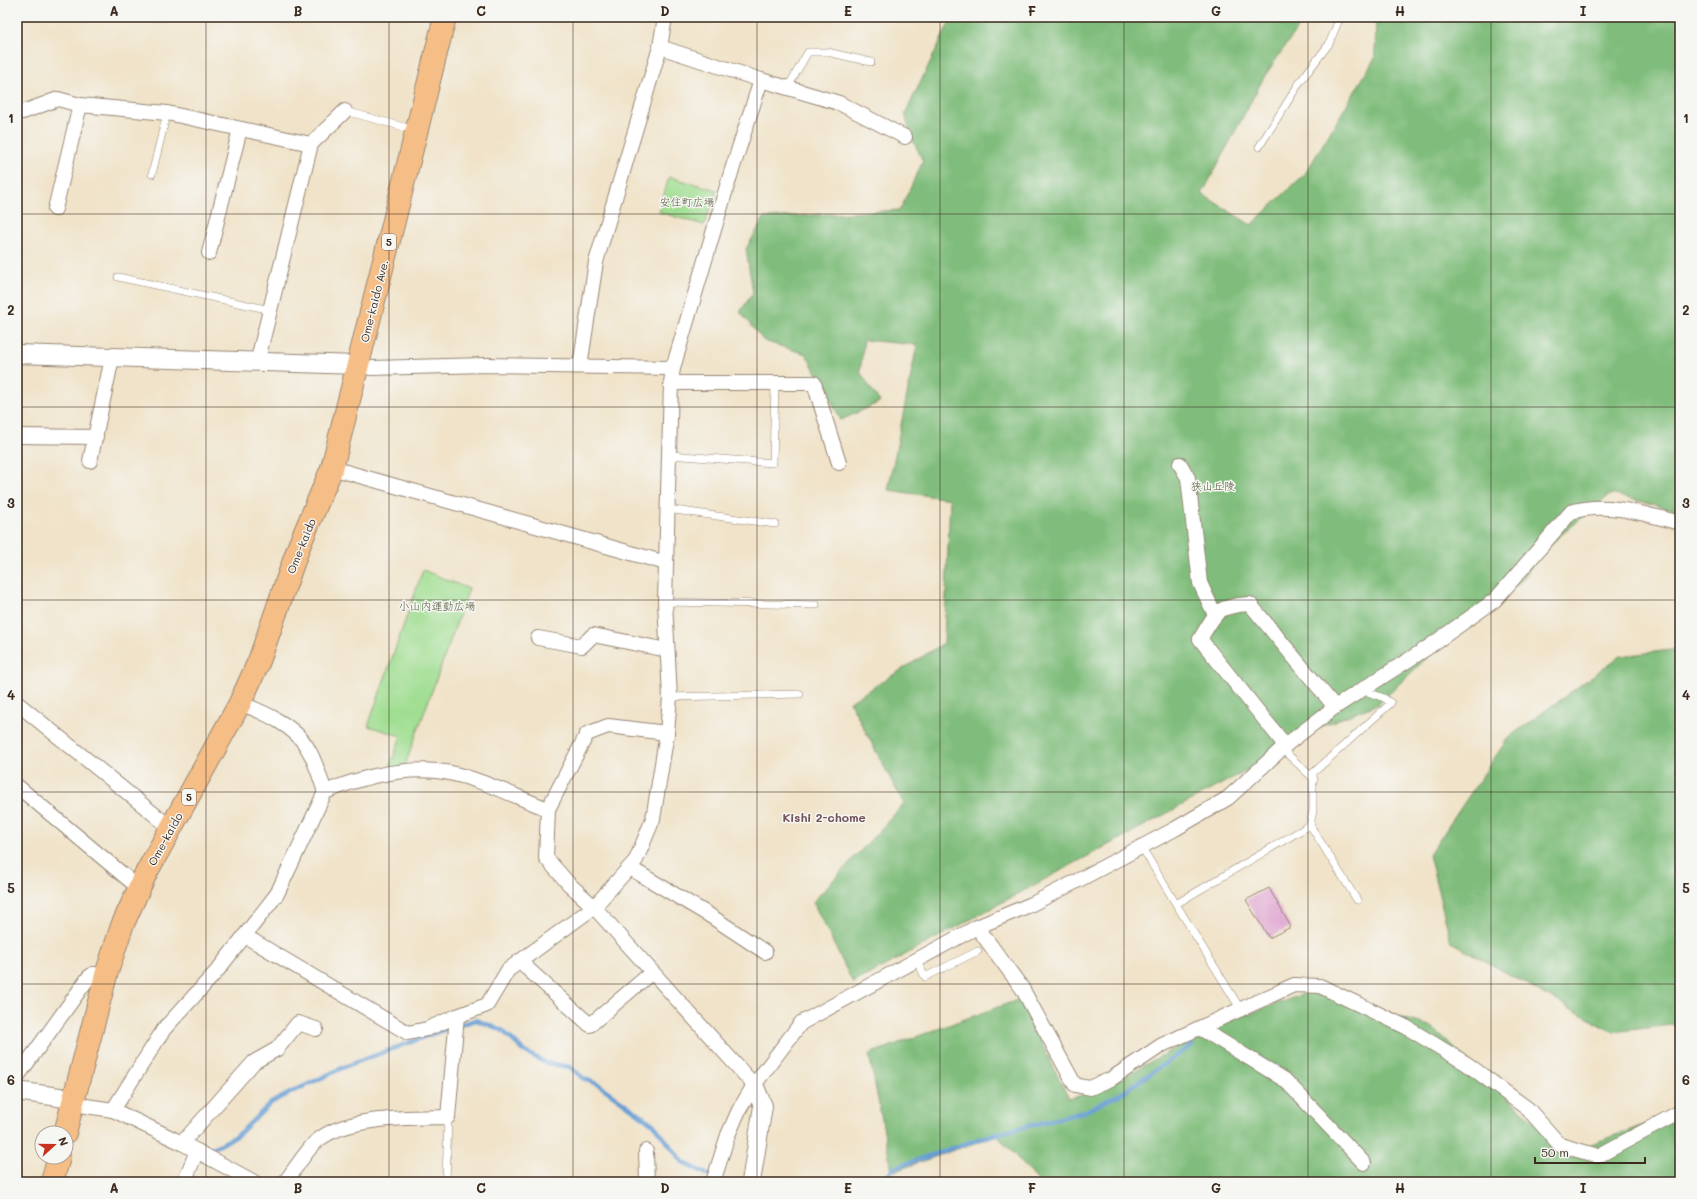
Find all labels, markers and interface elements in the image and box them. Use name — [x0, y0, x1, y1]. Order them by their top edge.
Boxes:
text: A — [109, 2, 119, 19]
text: B — [294, 2, 303, 19]
text: C — [476, 2, 486, 19]
text: D — [660, 2, 670, 19]
text: E — [844, 2, 852, 19]
text: F — [1028, 2, 1036, 19]
text: G — [1211, 2, 1221, 19]
text: H — [1395, 2, 1405, 19]
text: I — [1580, 2, 1587, 19]
text: 1 — [8, 109, 14, 126]
text: 1 — [1683, 109, 1689, 126]
park label: 安住町広場 — [660, 194, 715, 209]
road number: 5 — [382, 234, 396, 250]
street label: Ome-kaido Ave. — [357, 258, 391, 344]
text: 2 — [7, 301, 15, 318]
text: 2 — [1682, 301, 1690, 318]
park label: 狭山丘陵 — [1191, 478, 1235, 493]
text: 3 — [7, 494, 15, 511]
text: 3 — [1682, 494, 1690, 511]
street label: Ome-kaido — [283, 516, 319, 576]
park label: 小山内運動広場 — [399, 598, 476, 613]
text: 4 — [7, 686, 15, 703]
text: 4 — [1682, 686, 1690, 703]
road number: 5 — [182, 789, 196, 805]
street label: Ome-kaido — [144, 809, 186, 868]
district label: Kishi 2-chome — [782, 809, 866, 825]
text: 5 — [7, 879, 15, 896]
text: 5 — [1682, 879, 1690, 896]
text: 6 — [7, 1071, 15, 1088]
text: 6 — [1682, 1071, 1690, 1088]
north arrow — [34, 1125, 74, 1165]
text: N — [55, 1135, 72, 1148]
scale bar — [1535, 1139, 1645, 1165]
text: 50 m — [1541, 1144, 1569, 1160]
text: A — [109, 1179, 119, 1196]
text: B — [294, 1179, 303, 1196]
text: C — [476, 1179, 486, 1196]
text: D — [660, 1179, 670, 1196]
text: E — [844, 1179, 852, 1196]
text: F — [1028, 1179, 1036, 1196]
text: G — [1211, 1179, 1221, 1196]
text: H — [1395, 1179, 1405, 1196]
text: I — [1580, 1179, 1587, 1196]

